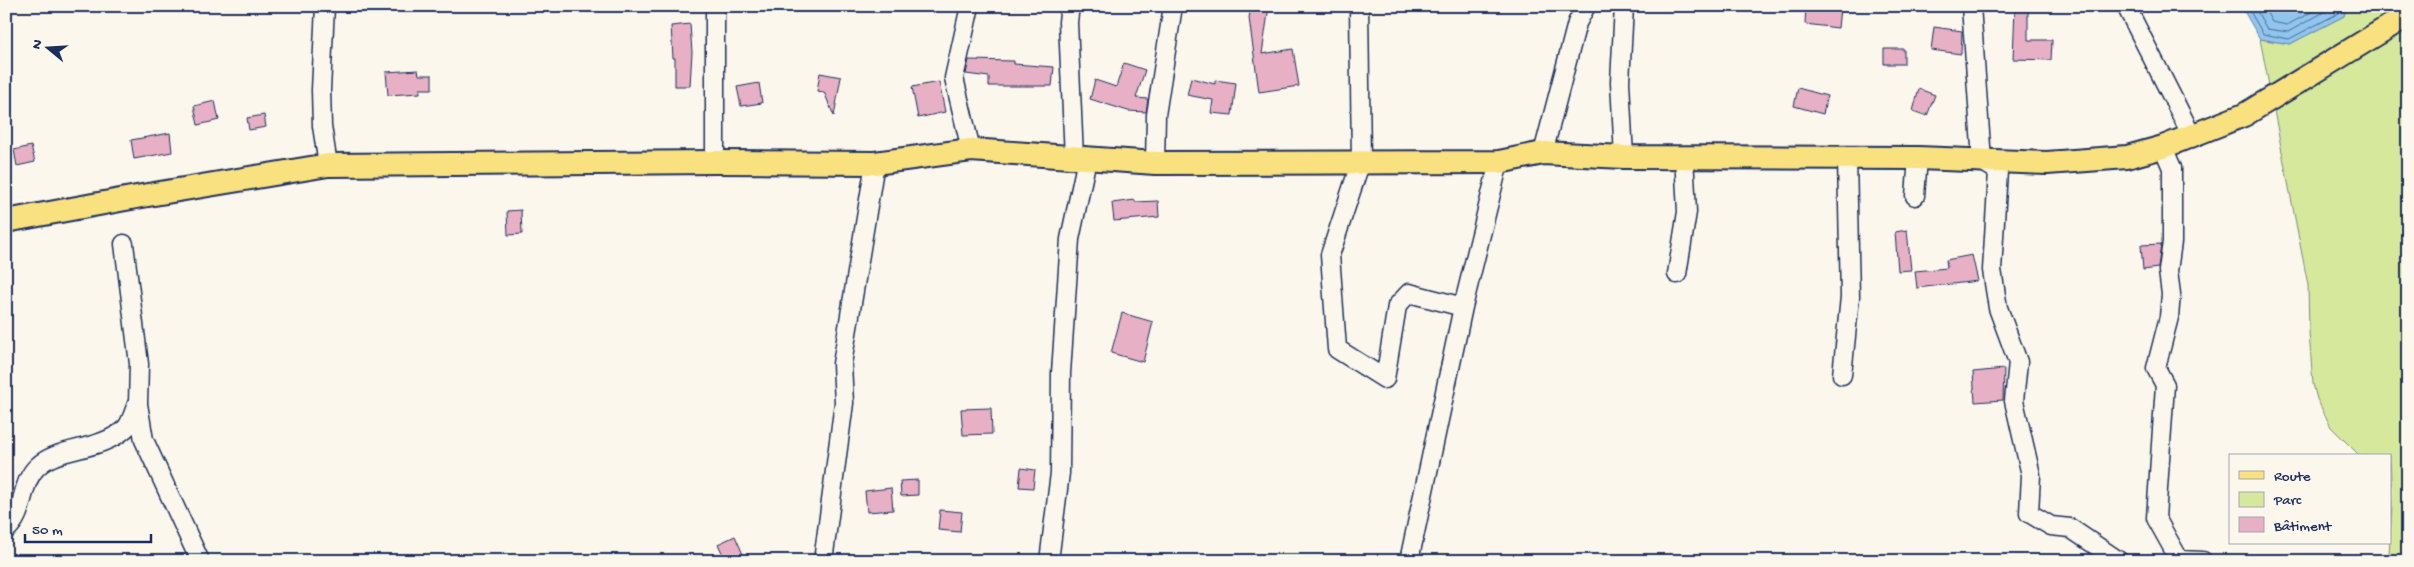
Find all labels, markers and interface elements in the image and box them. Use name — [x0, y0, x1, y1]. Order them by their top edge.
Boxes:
north arrow — [22, 22, 72, 72]
text: N — [29, 38, 48, 52]
legend — [2229, 454, 2392, 544]
text: Route — [2274, 468, 2311, 486]
text: Parc — [2273, 492, 2302, 510]
scale bar — [25, 512, 151, 544]
text: Bâtiment — [2273, 518, 2333, 536]
text: 50 m — [32, 522, 63, 540]

